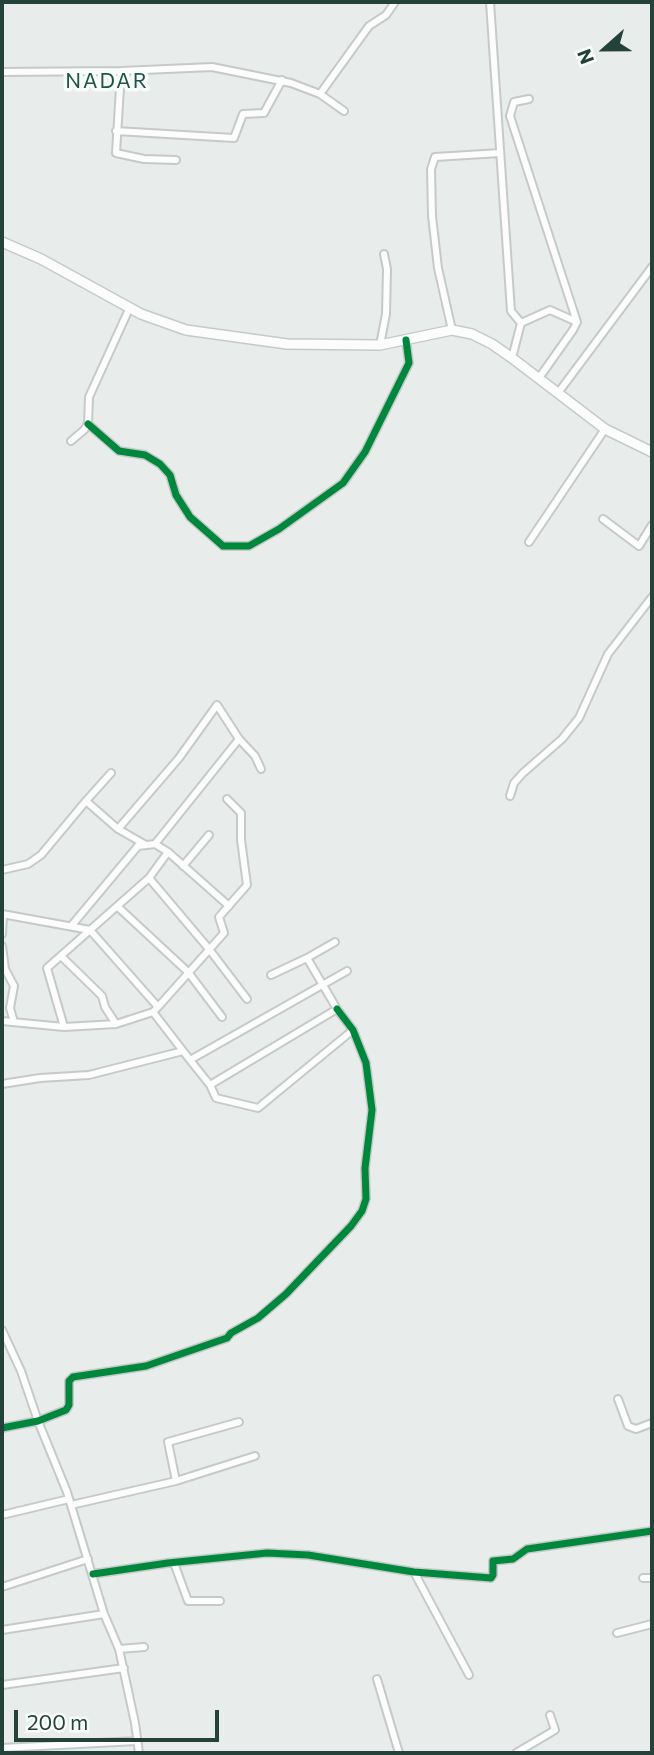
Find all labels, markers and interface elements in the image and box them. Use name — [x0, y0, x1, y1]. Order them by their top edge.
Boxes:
north arrow — [570, 14, 640, 84]
text: N — [572, 46, 598, 67]
district label: NADAR — [66, 68, 148, 94]
scale bar — [18, 1696, 222, 1740]
text: 200 m — [27, 1709, 88, 1734]

